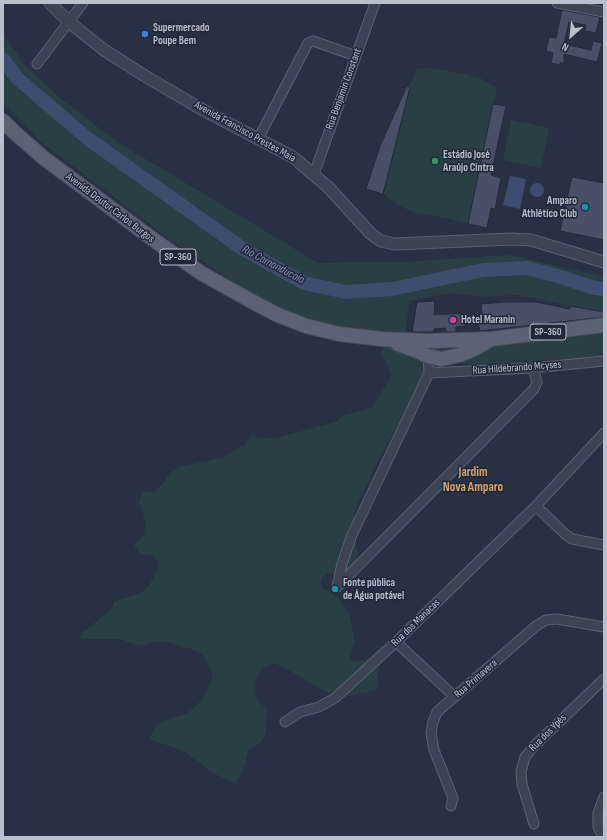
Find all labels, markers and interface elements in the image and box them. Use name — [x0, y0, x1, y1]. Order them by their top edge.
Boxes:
north arrow — [551, 16, 591, 56]
place label: Supermercado Poupe Bem — [153, 21, 210, 47]
marker: Supermercado Poupe Bem — [140, 29, 150, 39]
text: N — [560, 40, 571, 54]
street label: Rua Benjamin Constant — [323, 47, 365, 131]
street label: Avenida Francisco Prestes Maia — [192, 99, 298, 165]
place label: Estádio José Araújo Cintra — [443, 148, 494, 174]
marker: Estádio José Araújo Cintra — [430, 156, 440, 166]
street label: Avenida Doutor Carlos Burgos — [63, 170, 157, 246]
place label: Amparo Athlético Club — [522, 194, 577, 220]
marker: Amparo Athlético Club — [580, 202, 590, 212]
water label: Rio Camanducaia — [239, 243, 307, 287]
road number: SP-360 — [160, 249, 196, 265]
place label: Hotel Maranin — [461, 313, 515, 327]
marker: Hotel Maranin — [448, 315, 458, 325]
road number: SP-360 — [530, 324, 566, 340]
street label: Rua Hildebrando Mcyses — [472, 358, 562, 378]
district label: Jardim Nova Amparo — [443, 465, 503, 496]
place label: Fonte pública de Água potável — [343, 576, 404, 602]
marker: Fonte pública de Água potável — [330, 584, 340, 594]
street label: Rua dos Manacas — [389, 596, 443, 650]
street label: Rua Primavera — [452, 657, 500, 701]
street label: Rua dos Ypês — [527, 712, 569, 754]

